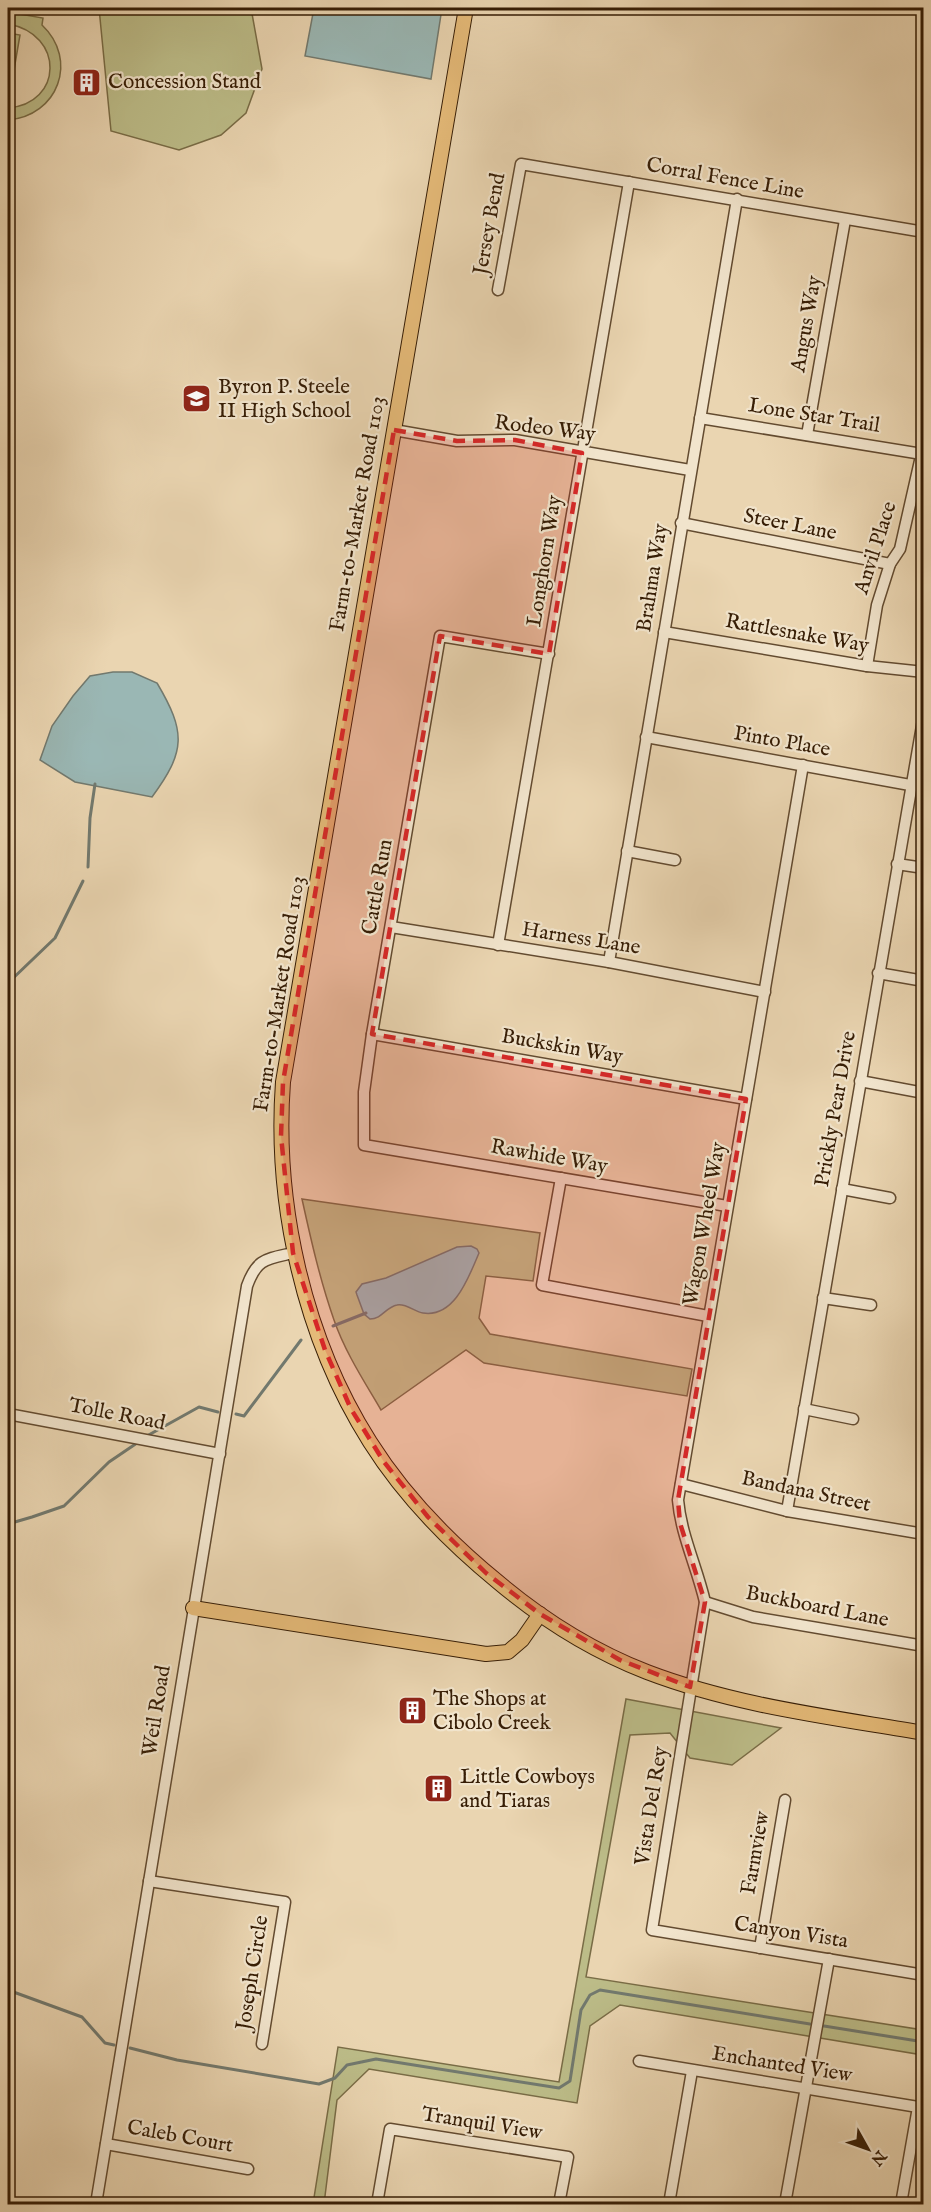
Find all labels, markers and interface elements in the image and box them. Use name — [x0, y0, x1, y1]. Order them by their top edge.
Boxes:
building icon: Concession Stand — [71, 66, 103, 98]
place label: Concession Stand — [108, 69, 262, 96]
street label: Corral Fence Line — [644, 152, 806, 206]
street label: Jersey Bend — [467, 170, 512, 279]
street label: Angus Way — [785, 273, 829, 375]
place label: Byron P. Steele II High School — [218, 374, 351, 425]
school or university icon: Byron P. Steele II High School — [181, 383, 213, 415]
street label: Lone Star Trail — [746, 392, 882, 440]
street label: Farm-to-Market Road 1103 — [324, 394, 392, 634]
street label: Rodeo Way — [493, 409, 598, 449]
street label: Longhorn Way — [521, 493, 569, 629]
street label: Anvil Place — [848, 498, 904, 599]
street label: Steer Lane — [741, 503, 839, 547]
street label: Brahma Way — [631, 521, 675, 634]
street label: Rattlesnake Way — [723, 608, 872, 660]
street label: Pinto Place — [732, 720, 833, 764]
street label: Cattle Run — [356, 837, 400, 937]
street label: Farm-to-Market Road 1103 — [248, 874, 312, 1114]
street label: Harness Lane — [520, 916, 643, 962]
street label: Buckskin Way — [499, 1023, 626, 1071]
street label: Prickly Pear Drive — [809, 1029, 863, 1189]
street label: Rawhide Way — [488, 1133, 610, 1181]
street label: Wagon Wheel Way — [677, 1139, 733, 1308]
street label: Tolle Road — [66, 1392, 168, 1438]
street label: Bandana Street — [739, 1465, 873, 1519]
street label: Buckboard Lane — [743, 1580, 891, 1634]
street label: Weil Road — [136, 1663, 178, 1759]
place label: The Shops at Cibolo Creek — [433, 1686, 551, 1737]
building icon: The Shops at Cibolo Creek — [396, 1695, 428, 1727]
street label: Vista Del Rey — [629, 1744, 675, 1868]
place label: Little Cowboys and Tiaras — [460, 1764, 595, 1815]
building icon: Little Cowboys and Tiaras — [423, 1773, 455, 1805]
street label: Farmview — [735, 1808, 777, 1897]
street label: Canyon Vista — [732, 1911, 851, 1955]
street label: Joseph Circle — [230, 1913, 275, 2034]
street label: Enchanted View — [710, 2041, 855, 2090]
street label: Tranquil View — [420, 2101, 545, 2147]
street label: Caleb Court — [125, 2114, 235, 2160]
north arrow — [838, 2119, 898, 2179]
text: N — [866, 2145, 891, 2169]

